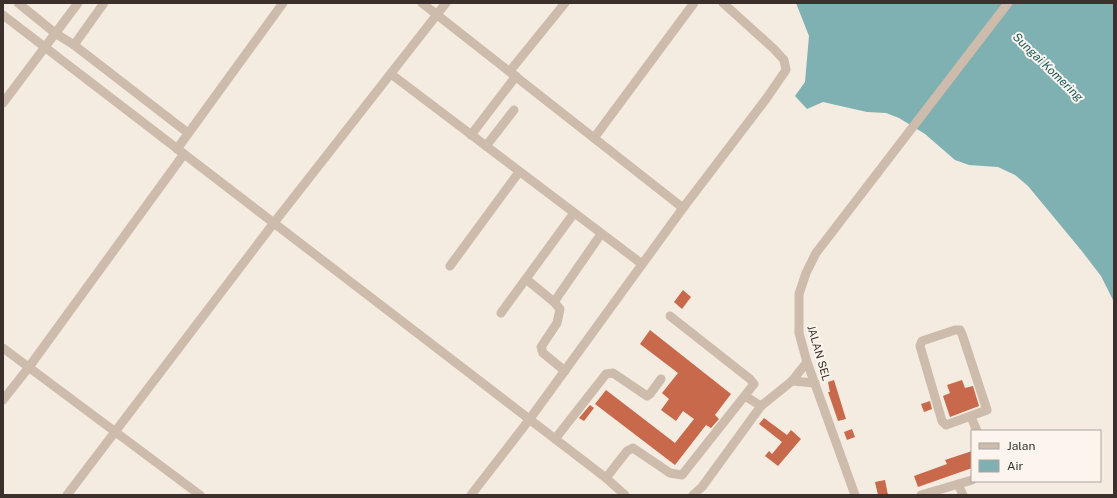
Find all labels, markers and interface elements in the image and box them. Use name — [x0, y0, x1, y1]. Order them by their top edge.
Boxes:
water label: Sungai Komering — [1010, 30, 1087, 105]
street label: JALAN SEL — [805, 324, 833, 382]
legend — [971, 430, 1101, 482]
text: Jalan — [1007, 439, 1036, 453]
text: Air — [1007, 459, 1024, 473]

